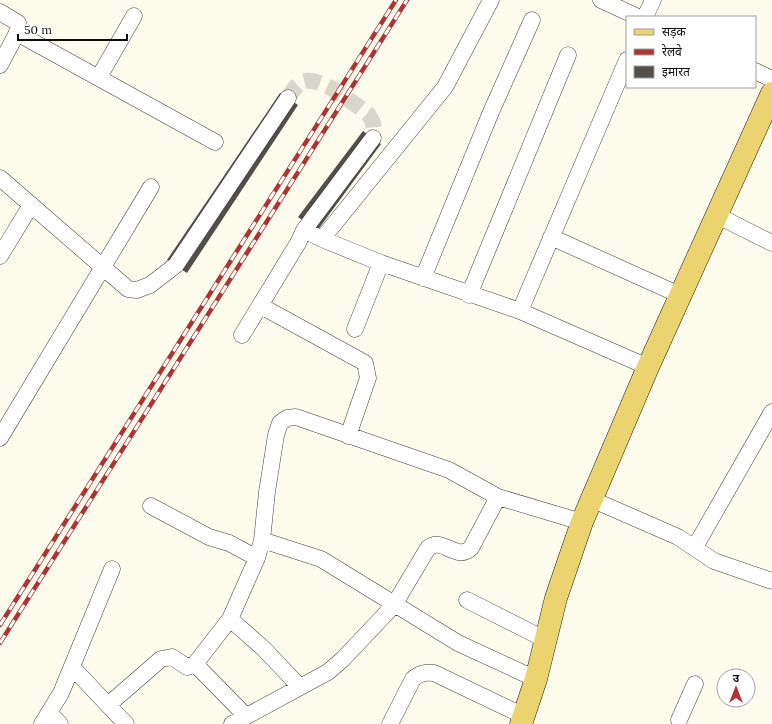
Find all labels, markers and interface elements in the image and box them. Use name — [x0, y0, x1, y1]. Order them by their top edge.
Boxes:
scale bar — [18, 16, 127, 42]
legend — [626, 16, 756, 88]
text: 50 m — [24, 22, 52, 37]
text: सड़क — [662, 24, 687, 39]
text: रेलवे — [662, 44, 682, 59]
text: इमारत — [662, 64, 691, 79]
north arrow — [716, 668, 756, 708]
text: उ — [733, 671, 740, 685]

